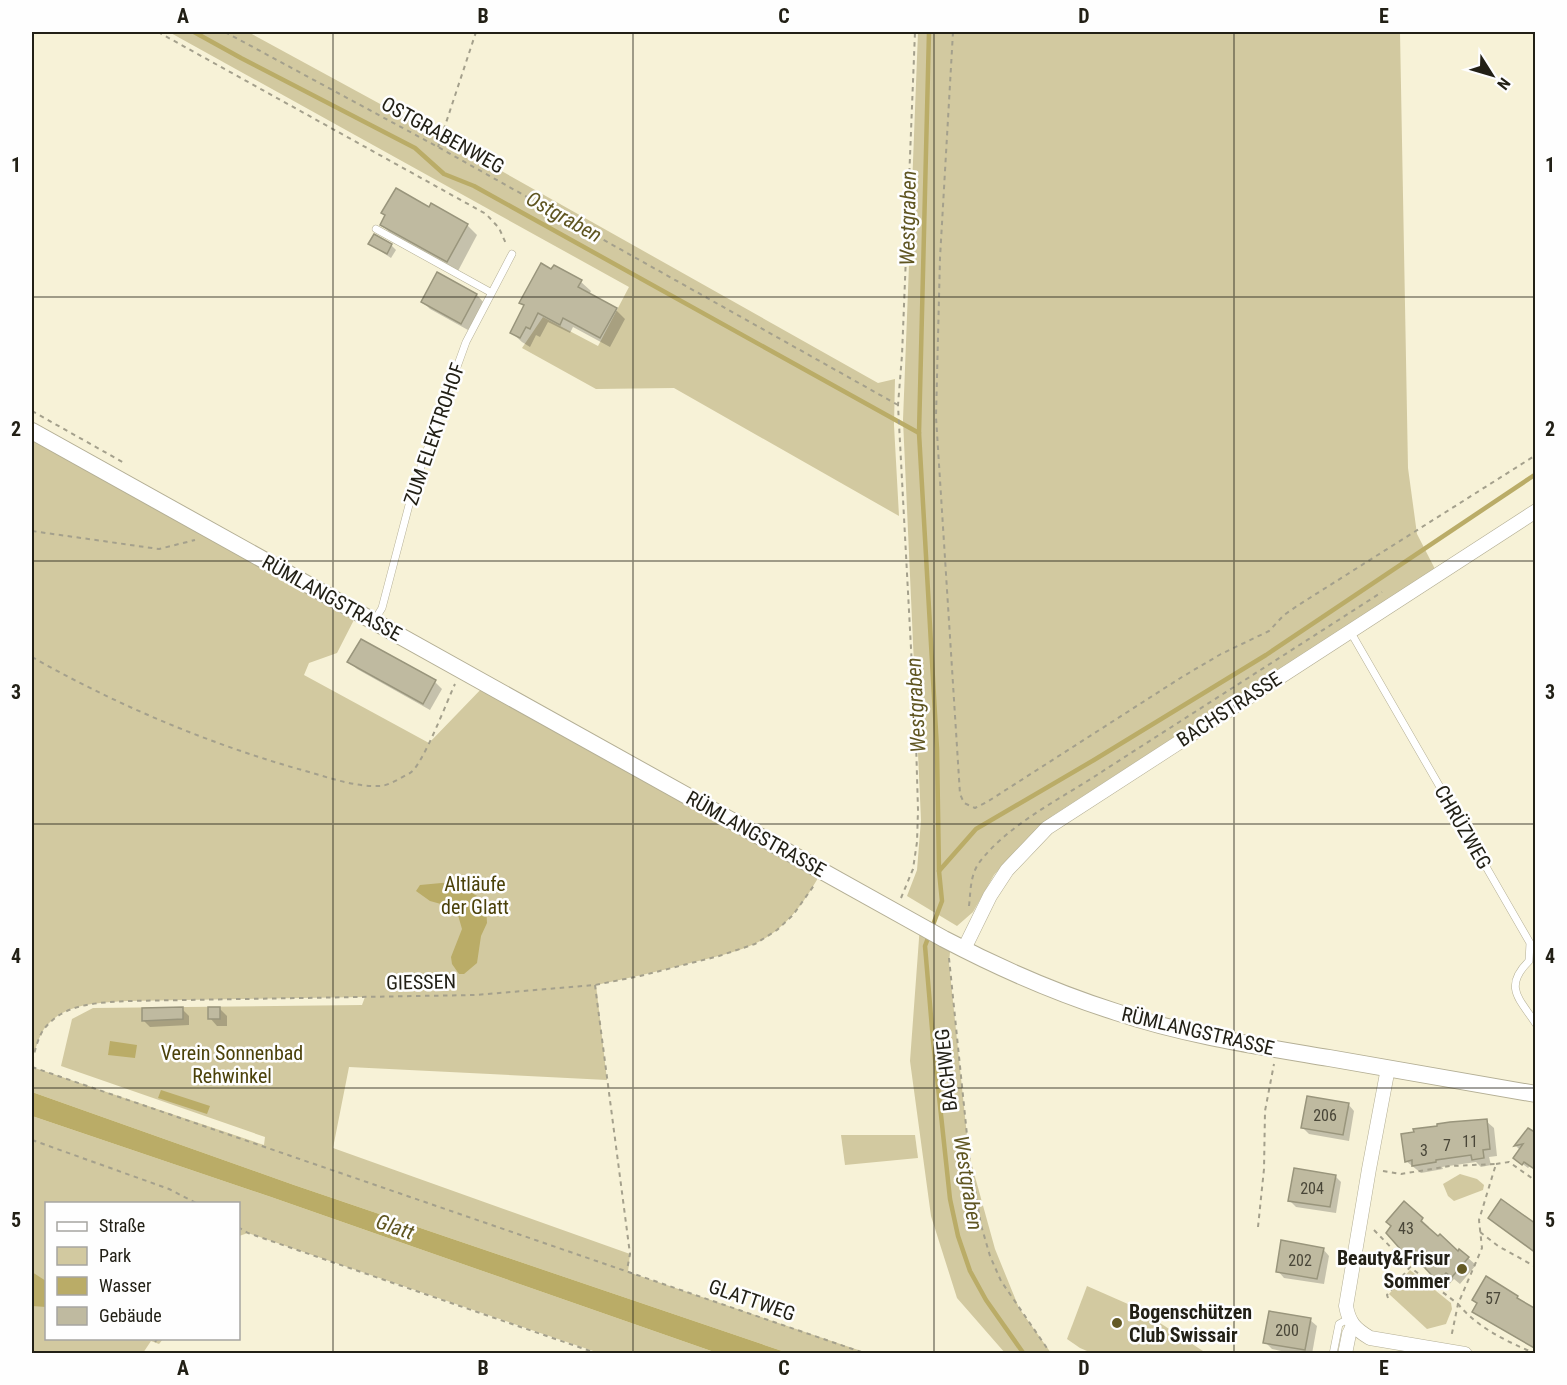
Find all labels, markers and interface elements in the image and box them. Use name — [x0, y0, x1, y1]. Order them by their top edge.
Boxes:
text: A — [177, 4, 189, 28]
text: B — [477, 4, 489, 28]
text: C — [778, 4, 790, 28]
text: D — [1078, 4, 1090, 28]
text: E — [1379, 4, 1389, 28]
north arrow — [1462, 45, 1522, 105]
text: N — [1493, 74, 1514, 93]
street label: OSTGRABENWEG — [377, 91, 509, 179]
text: 1 — [11, 153, 21, 177]
text: 1 — [1545, 153, 1555, 177]
water label: Westgraben — [895, 170, 921, 266]
water label: Ostgraben — [522, 186, 606, 248]
street label: ZUM ELEKTROHOF — [398, 360, 470, 508]
text: 2 — [11, 417, 21, 441]
text: 2 — [1545, 417, 1555, 441]
street label: RÜMLANGSTRASSE — [258, 550, 406, 646]
water label: Westgraben — [902, 657, 930, 753]
street label: BACHSTRASSE — [1172, 666, 1286, 752]
text: 3 — [11, 680, 21, 704]
text: 3 — [1545, 680, 1555, 704]
street label: CHRÜZWEG — [1429, 781, 1497, 873]
street label: RÜMLANGSTRASSE — [682, 786, 830, 882]
park label: Altläufe der Glatt — [441, 872, 509, 919]
text: 4 — [11, 944, 21, 968]
text: 4 — [1545, 944, 1555, 968]
street label: GIESSEN — [386, 969, 456, 995]
street label: RÜMLANGSTRASSE — [1119, 1002, 1277, 1060]
street label: BACHWEG — [930, 1027, 962, 1113]
park label: Verein Sonnenbad Rehwinkel — [161, 1041, 303, 1088]
house number: 206 — [1313, 1106, 1337, 1125]
house number: 11 — [1462, 1132, 1478, 1151]
water label: Westgraben — [949, 1134, 987, 1232]
house number: 7 — [1443, 1136, 1451, 1155]
house number: 3 — [1420, 1141, 1428, 1160]
house number: 204 — [1300, 1179, 1324, 1198]
legend — [45, 1202, 240, 1340]
text: 5 — [11, 1208, 21, 1232]
text: 5 — [1545, 1208, 1555, 1232]
water label: Glatt — [373, 1209, 418, 1245]
text: Straße — [99, 1215, 145, 1236]
house number: 43 — [1398, 1219, 1414, 1238]
text: Park — [99, 1245, 131, 1266]
place label: Beauty&Frisur Sommer — [1337, 1246, 1450, 1293]
house number: 202 — [1288, 1251, 1312, 1270]
marker: Beauty&Frisur Sommer — [1455, 1262, 1469, 1276]
street label: GLATTWEG — [706, 1274, 798, 1326]
text: Wasser — [99, 1275, 152, 1296]
house number: 57 — [1485, 1289, 1501, 1308]
place label: Bogenschützen Club Swissair — [1129, 1300, 1252, 1347]
text: Gebäude — [99, 1305, 162, 1326]
marker: Bogenschützen Club Swissair — [1110, 1316, 1124, 1330]
house number: 200 — [1275, 1321, 1299, 1340]
text: A — [177, 1356, 189, 1380]
text: B — [477, 1356, 489, 1380]
text: C — [778, 1356, 790, 1380]
text: D — [1078, 1356, 1090, 1380]
text: E — [1379, 1356, 1389, 1380]

